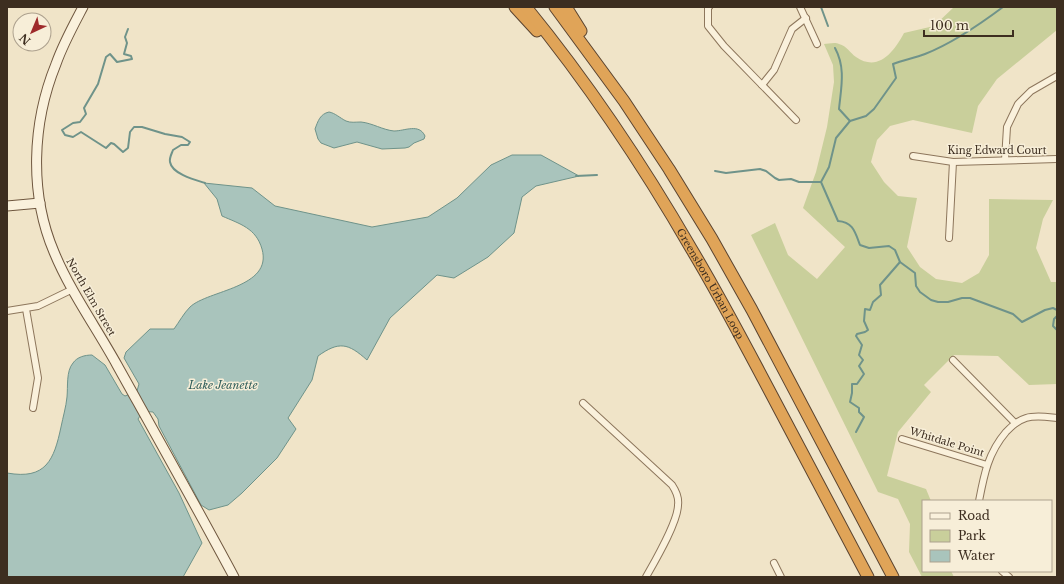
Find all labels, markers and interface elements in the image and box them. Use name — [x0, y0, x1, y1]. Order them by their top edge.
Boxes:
north arrow — [12, 12, 52, 52]
scale bar — [924, 12, 1013, 38]
text: 100 m — [930, 18, 969, 33]
text: N — [16, 30, 34, 48]
street label: King Edward Court — [948, 144, 1047, 157]
street label: Greensboro Urban Loop — [674, 226, 747, 341]
street label: North Elm Street — [63, 256, 119, 338]
water label: Lake Jeanette — [187, 378, 258, 392]
street label: Whitdale Point — [907, 424, 986, 460]
legend — [922, 500, 1052, 572]
text: Road — [958, 508, 990, 523]
text: Park — [958, 528, 986, 543]
text: Water — [957, 548, 995, 563]

